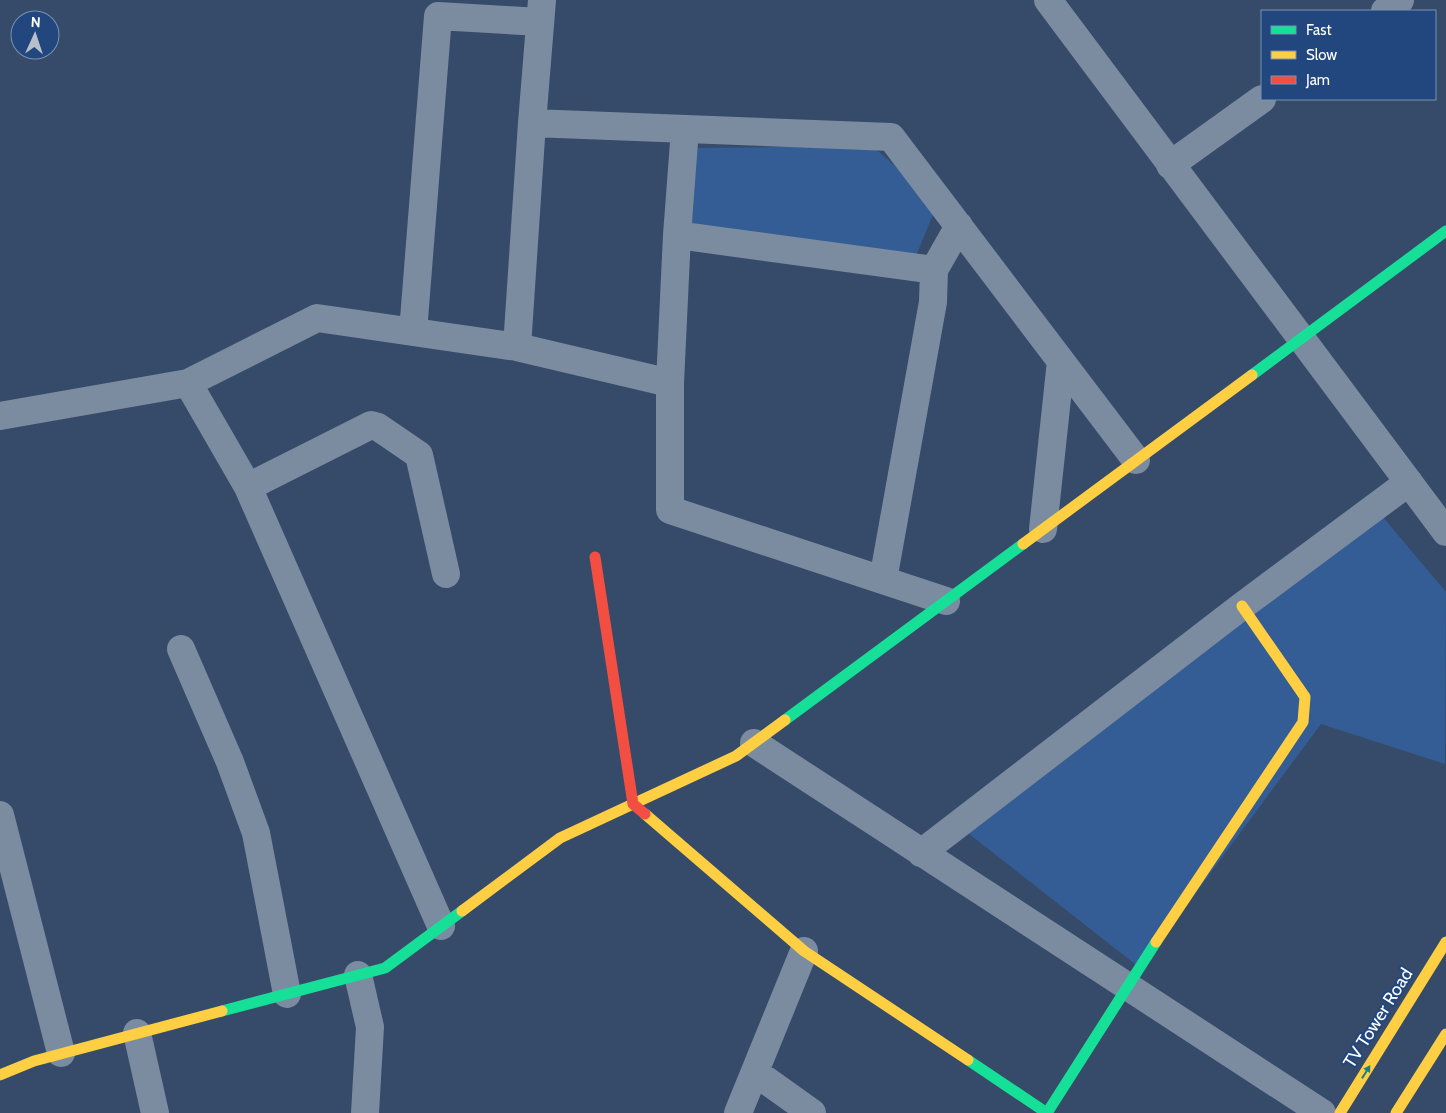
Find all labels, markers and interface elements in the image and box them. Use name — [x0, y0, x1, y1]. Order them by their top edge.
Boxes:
north arrow — [10, 10, 60, 60]
legend — [1261, 10, 1436, 100]
text: N — [30, 13, 41, 31]
text: Fast — [1306, 21, 1331, 39]
text: Slow — [1306, 46, 1337, 64]
text: Jam — [1305, 71, 1330, 89]
street label: TV Tower Road — [1339, 964, 1417, 1072]
one-way arrow — [1361, 1065, 1371, 1078]

